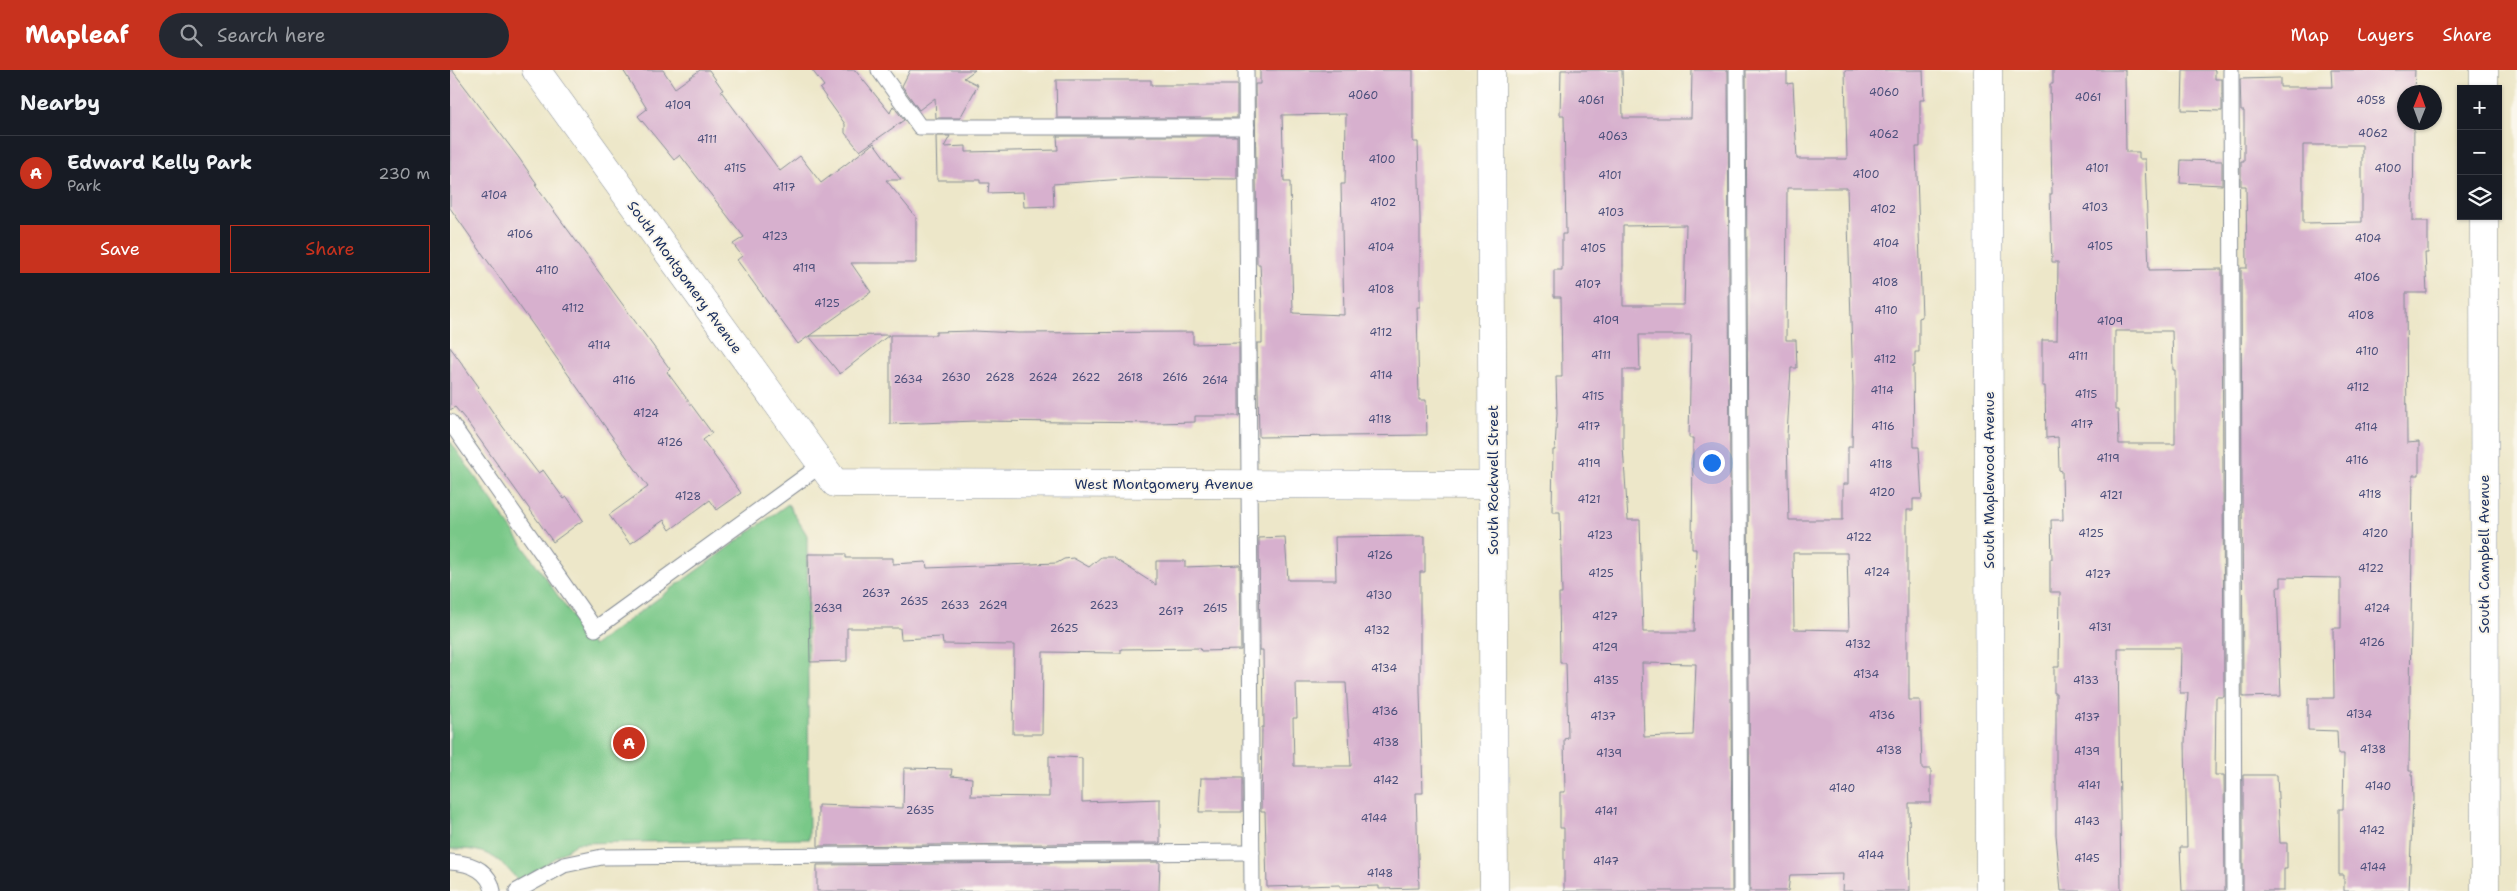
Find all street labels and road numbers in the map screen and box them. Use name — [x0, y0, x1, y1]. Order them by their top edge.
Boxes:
street label: South Montgomery Avenue — [624, 197, 747, 357]
street label: South Maplewood Avenue — [1980, 391, 1998, 569]
street label: South Rockwell Street — [1484, 405, 1502, 555]
street label: South Campbell Avenue — [2475, 474, 2493, 634]
street label: West Montgomery Avenue — [1074, 475, 1254, 493]

